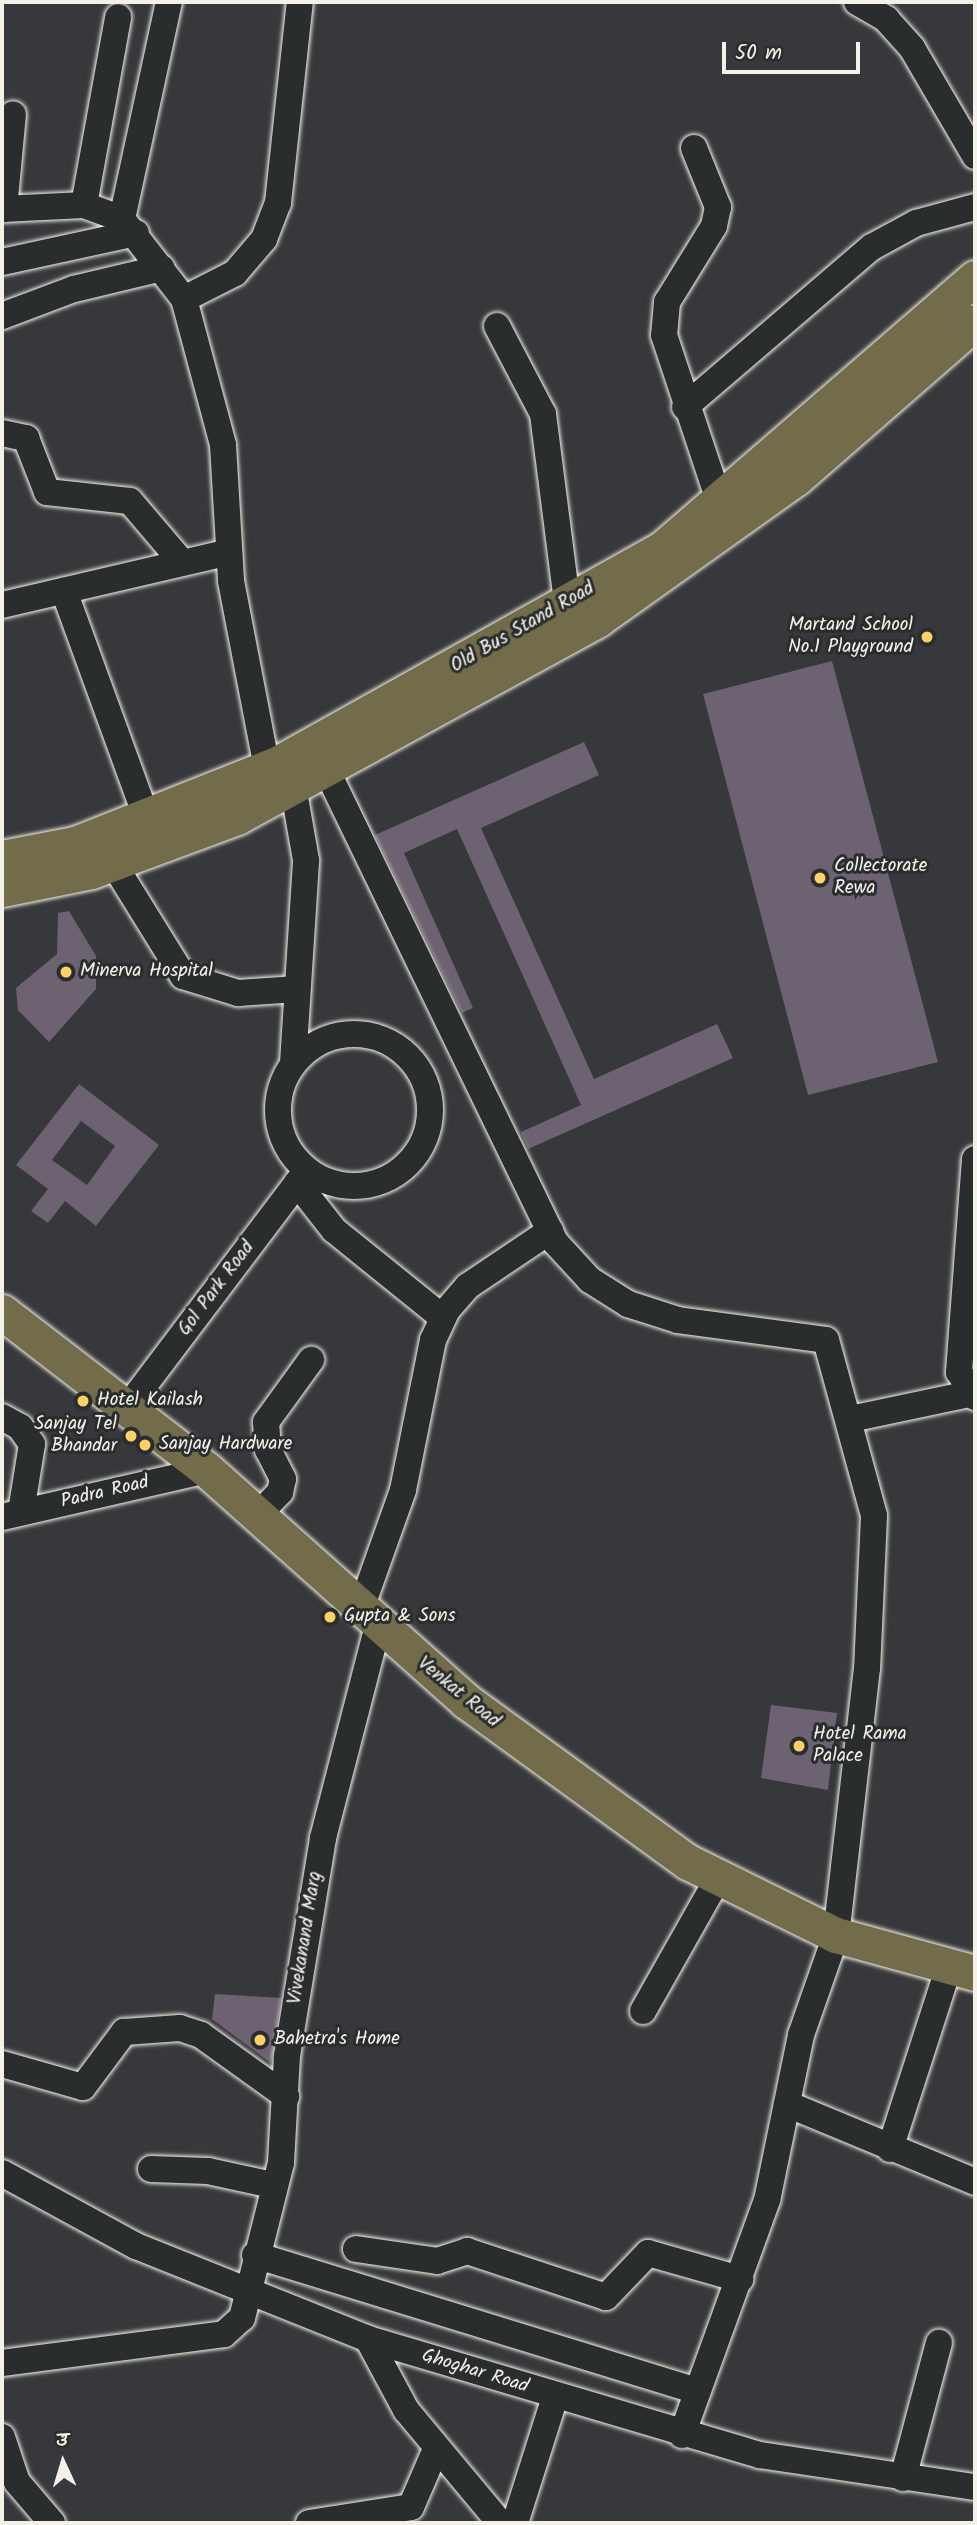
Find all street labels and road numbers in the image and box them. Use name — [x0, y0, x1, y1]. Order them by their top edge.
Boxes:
street label: Old Bus Stand Road — [447, 578, 599, 678]
street label: Gol Park Road — [174, 1237, 260, 1341]
street label: Padra Road — [59, 1472, 151, 1514]
street label: Venkat Road — [412, 1653, 504, 1733]
street label: Vivekanand Marg — [284, 1870, 328, 2006]
street label: Ghoghar Road — [419, 2345, 531, 2399]

